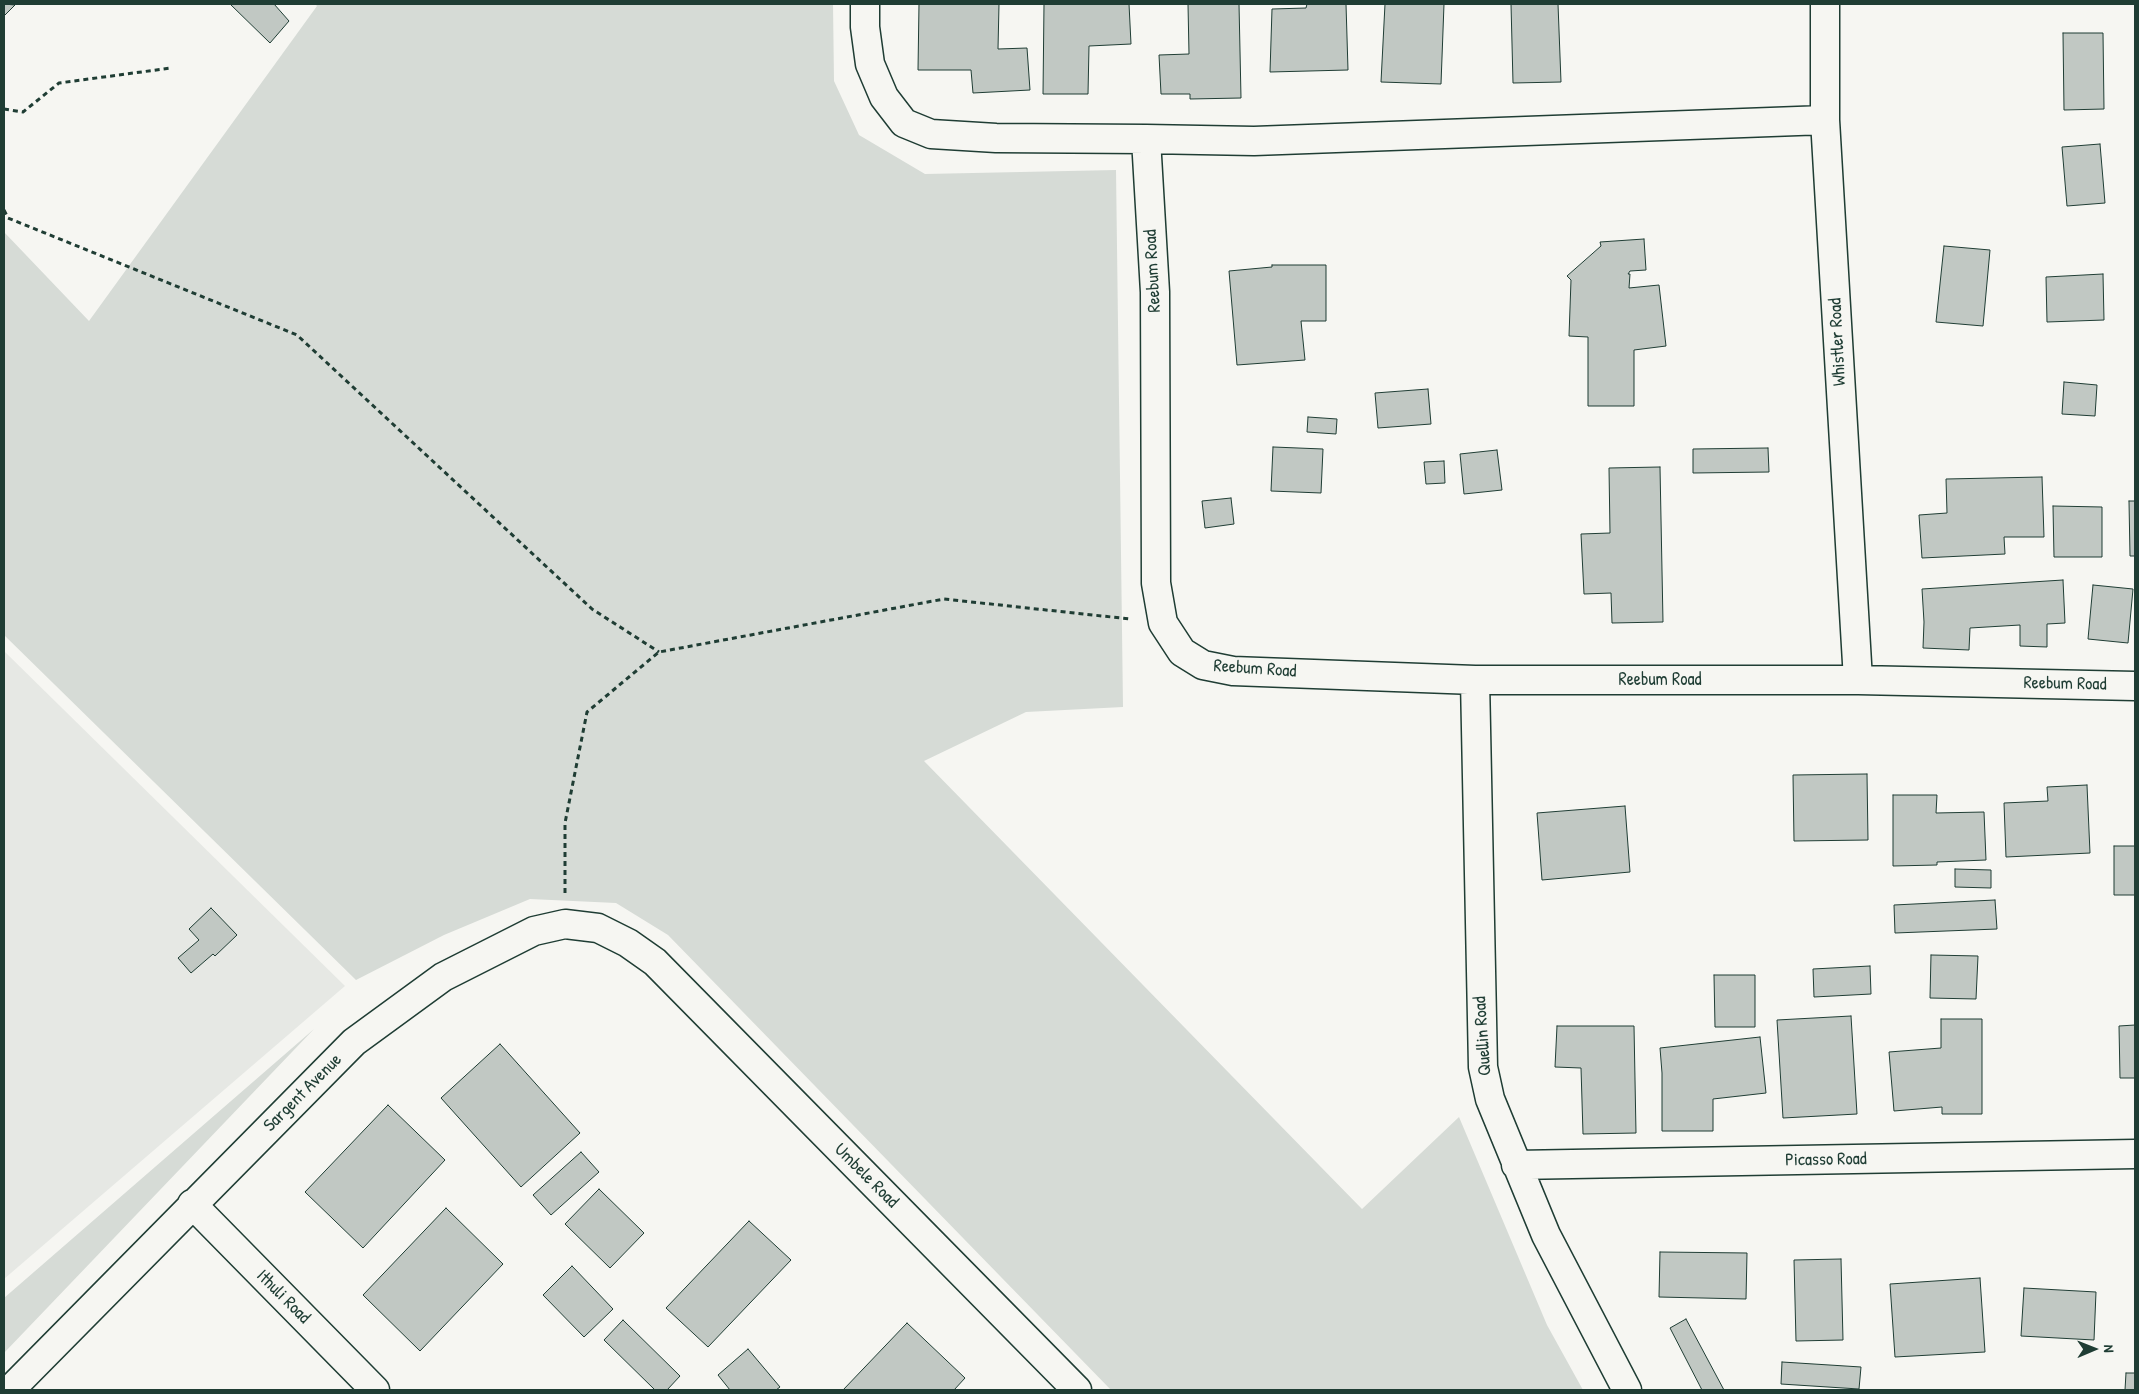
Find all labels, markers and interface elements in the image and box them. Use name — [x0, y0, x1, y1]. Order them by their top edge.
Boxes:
street label: Reebum Road — [1140, 229, 1166, 313]
street label: Whistler Road — [1825, 297, 1851, 387]
street label: Reebum Road — [1213, 655, 1297, 683]
street label: Reebum Road — [1619, 669, 1701, 691]
street label: Reebum Road — [2023, 672, 2107, 696]
street label: Quellin Road — [1469, 995, 1497, 1077]
street label: Sargent Avenue — [259, 1049, 347, 1137]
street label: Umbele Road — [829, 1139, 903, 1213]
street label: Picasso Road — [1785, 1148, 1867, 1172]
street label: Ithuli Road — [251, 1265, 315, 1329]
north arrow — [2069, 1324, 2119, 1374]
text: N — [2100, 1345, 2119, 1353]

